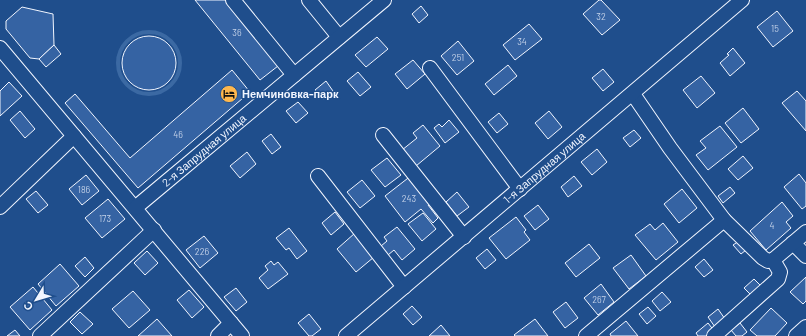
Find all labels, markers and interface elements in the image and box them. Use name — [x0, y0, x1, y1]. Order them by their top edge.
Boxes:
house number: 32 — [596, 11, 606, 22]
house number: 15 — [771, 23, 779, 34]
house number: 36 — [232, 27, 242, 38]
house number: 34 — [517, 36, 527, 47]
house number: 251 — [452, 52, 464, 63]
hotel icon: Немчиновка-парк — [219, 84, 239, 104]
place label: Немчиновка-парк — [242, 87, 339, 100]
street label: 2-я Запрудная улица — [159, 111, 249, 189]
street label: 1-я Запрудная улица — [500, 128, 588, 206]
house number: 46 — [173, 129, 183, 140]
house number: 186 — [78, 184, 91, 195]
house number: 243 — [402, 193, 417, 204]
house number: 173 — [99, 213, 111, 224]
house number: 4 — [770, 220, 775, 231]
house number: 226 — [195, 246, 209, 257]
north arrow — [16, 280, 56, 320]
house number: 267 — [592, 294, 607, 305]
text: С — [20, 299, 35, 314]

